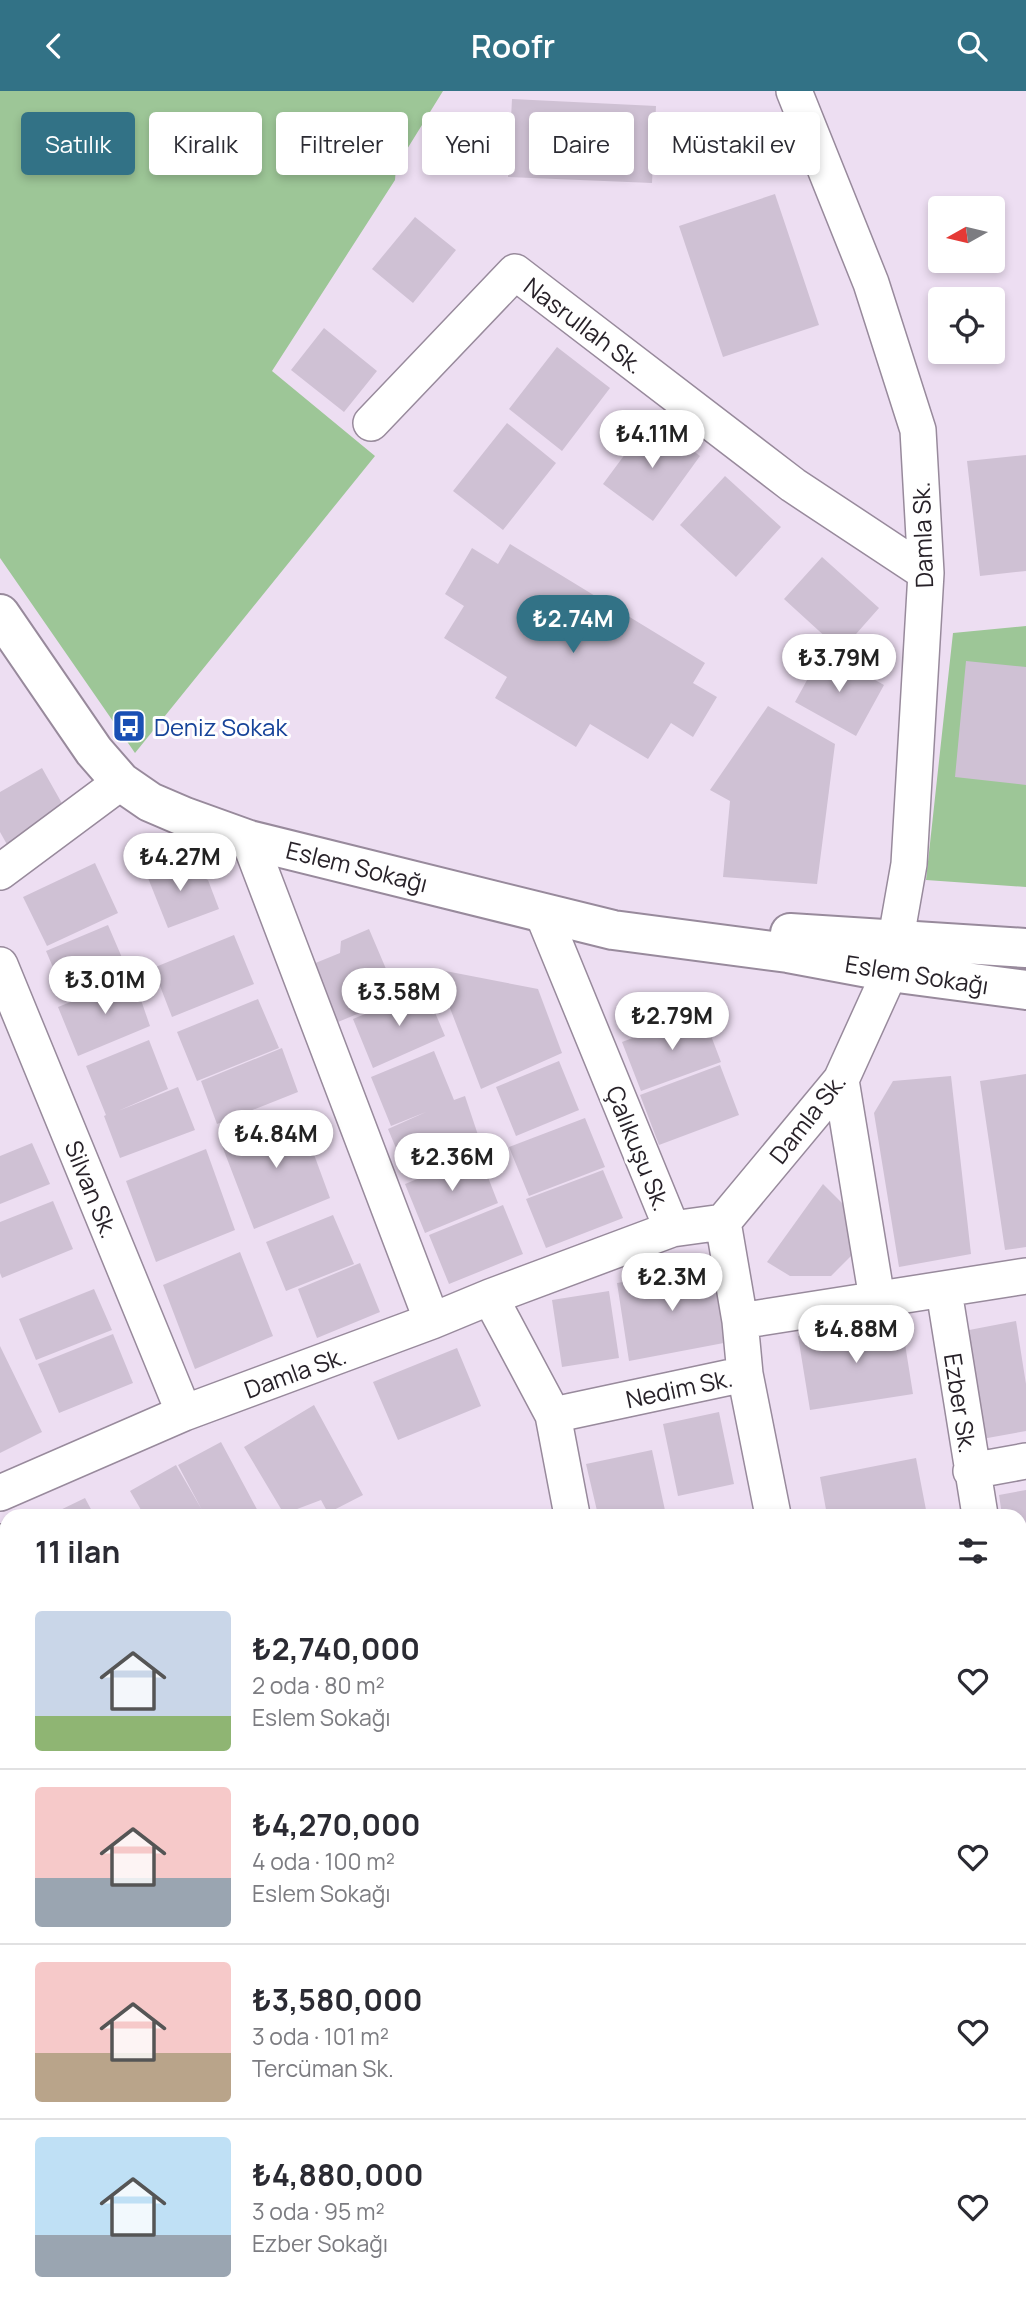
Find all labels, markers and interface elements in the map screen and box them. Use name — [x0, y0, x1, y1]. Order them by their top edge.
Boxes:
text: Roofr — [471, 24, 555, 68]
icon: back — [35, 27, 73, 65]
icon: search — [953, 27, 991, 65]
chip: Satılık — [21, 112, 135, 175]
chip: Kiralık — [149, 112, 262, 175]
chip: Filtreler — [276, 112, 408, 175]
chip: Yeni — [422, 112, 515, 175]
chip: Daire — [529, 112, 634, 175]
chip: Müstakil ev — [648, 112, 820, 175]
north arrow — [928, 196, 1004, 273]
map controls — [928, 196, 1005, 364]
street label: Nasrullah Sk. — [518, 269, 650, 381]
button: locate — [928, 287, 1005, 364]
pin: ₺4.11M — [595, 411, 709, 470]
text: ₺4.11M — [616, 417, 688, 449]
street label: Damla Sk. — [904, 481, 940, 589]
pin: ₺2.74M — [516, 595, 630, 655]
text: ₺2.74M — [533, 602, 613, 634]
pin: ₺3.79M — [782, 635, 896, 694]
text: ₺3.79M — [798, 641, 880, 673]
bus stop icon: Deniz Sokak — [110, 707, 148, 745]
place label: Deniz Sokak — [154, 710, 288, 743]
street label: Eslem Sokağı — [283, 832, 431, 900]
pin: ₺4.27M — [123, 833, 237, 893]
text: ₺4.27M — [139, 840, 221, 872]
street label: Eslem Sokağı — [843, 946, 991, 1002]
pin: ₺3.01M — [48, 957, 162, 1016]
text: ₺3.01M — [65, 963, 145, 995]
pin: ₺3.58M — [342, 969, 456, 1028]
text: ₺3.58M — [358, 975, 440, 1007]
pin: ₺2.79M — [615, 993, 729, 1052]
text: ₺2.79M — [631, 999, 713, 1031]
street label: Damla Sk. — [761, 1066, 853, 1170]
street label: Çalıkuşu Sk. — [599, 1080, 679, 1216]
pin: ₺4.84M — [219, 1111, 333, 1170]
text: ₺4.84M — [234, 1117, 318, 1149]
pin: ₺2.36M — [395, 1133, 509, 1193]
street label: Silvan Sk. — [57, 1135, 127, 1243]
text: ₺2.36M — [410, 1140, 494, 1172]
pin: ₺2.3M — [623, 1253, 721, 1313]
text: ₺2.3M — [638, 1260, 706, 1292]
pin: ₺4.88M — [799, 1305, 913, 1365]
text: ₺4.88M — [814, 1312, 898, 1344]
street label: Damla Sk. — [239, 1338, 351, 1406]
street label: Ezber Sk. — [937, 1351, 985, 1455]
street label: Nedim Sk. — [623, 1361, 735, 1415]
text: 11 ilan — [35, 1531, 120, 1572]
icon: filters — [954, 1532, 992, 1570]
text: ₺2,740,000 — [252, 1628, 420, 1669]
icon: home — [91, 1639, 175, 1723]
icon: heart — [954, 1662, 992, 1700]
text: 2 oda · 80 m² — [252, 1669, 385, 1701]
text: Eslem Sokağı — [252, 1701, 391, 1733]
text: ₺4,270,000 — [252, 1804, 421, 1845]
icon: home — [91, 1815, 175, 1899]
icon: heart — [954, 1838, 992, 1876]
text: 4 oda · 100 m² — [252, 1845, 395, 1877]
text: Eslem Sokağı — [252, 1877, 391, 1909]
text: ₺3,580,000 — [252, 1979, 422, 2020]
icon: home — [91, 1990, 175, 2074]
icon: heart — [954, 2013, 992, 2051]
text: 3 oda · 101 m² — [252, 2020, 389, 2052]
text: Tercüman Sk. — [252, 2052, 394, 2084]
text: ₺4,880,000 — [252, 2154, 423, 2195]
icon: home — [91, 2165, 175, 2249]
icon: heart — [954, 2188, 992, 2226]
text: 3 oda · 95 m² — [252, 2195, 385, 2227]
text: Ezber Sokağı — [252, 2227, 388, 2259]

